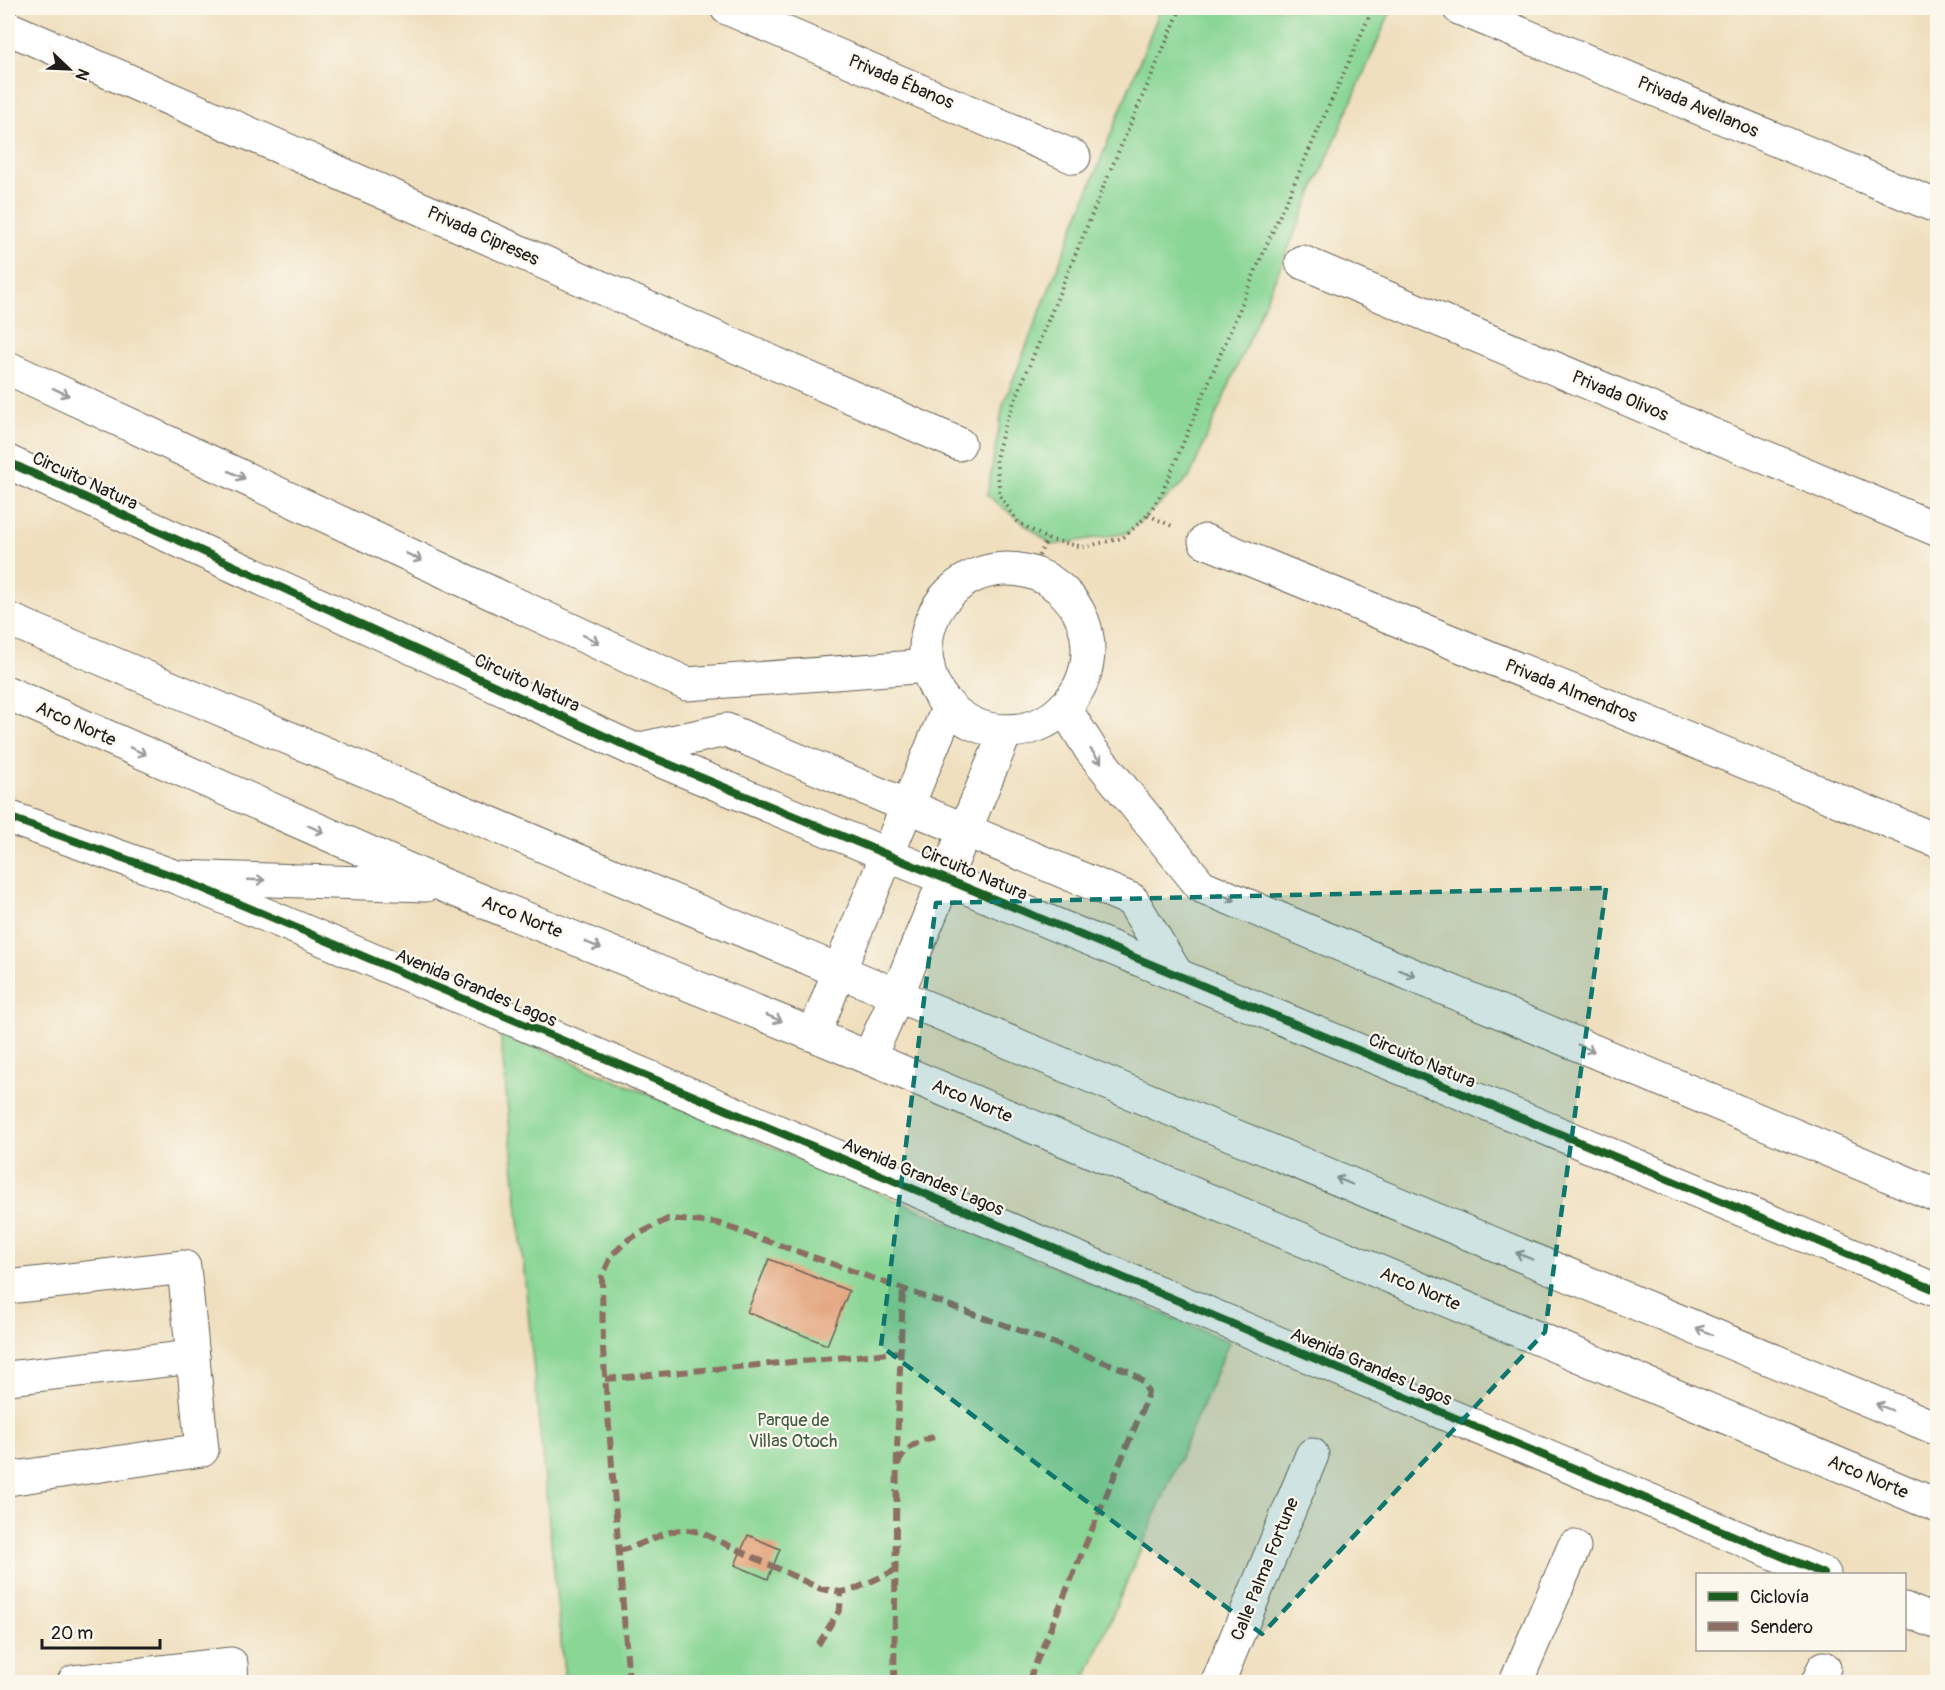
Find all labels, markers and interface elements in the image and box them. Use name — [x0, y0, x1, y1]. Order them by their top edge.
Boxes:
north arrow — [39, 39, 99, 99]
street label: Privada Ébanos — [845, 49, 957, 115]
text: N — [70, 66, 93, 84]
street label: Privada Avellanos — [1634, 71, 1762, 143]
street label: Privada Cipreses — [423, 201, 543, 271]
street label: Privada Olivos — [1568, 365, 1672, 427]
one-way arrow — [51, 387, 69, 399]
street label: Circuito Natura — [28, 446, 142, 516]
one-way arrow — [228, 469, 246, 481]
one-way arrow — [405, 552, 423, 563]
one-way arrow — [581, 634, 599, 646]
street label: Circuito Natura — [470, 648, 584, 718]
street label: Privada Almendros — [1502, 654, 1640, 728]
street label: Arco Norte — [32, 696, 120, 752]
one-way arrow — [129, 746, 147, 757]
one-way arrow — [1090, 748, 1103, 764]
one-way arrow — [307, 824, 325, 835]
street label: Circuito Natura — [917, 840, 1031, 906]
one-way arrow — [245, 874, 265, 885]
street label: Arco Norte — [478, 890, 566, 944]
one-way arrow — [1217, 892, 1235, 903]
one-way arrow — [583, 940, 602, 951]
street label: Avenida Grandes Lagos — [392, 944, 560, 1032]
one-way arrow — [1397, 968, 1415, 979]
one-way arrow — [764, 1013, 783, 1024]
street label: Circuito Natura — [1365, 1028, 1479, 1094]
one-way arrow — [1577, 1043, 1595, 1054]
street label: Arco Norte — [928, 1074, 1016, 1128]
street label: Avenida Grandes Lagos — [839, 1133, 1007, 1221]
one-way arrow — [1335, 1175, 1353, 1186]
one-way arrow — [1515, 1250, 1533, 1261]
street label: Arco Norte — [1376, 1262, 1464, 1316]
street label: Avenida Grandes Lagos — [1287, 1323, 1455, 1411]
one-way arrow — [1695, 1325, 1713, 1337]
one-way arrow — [1875, 1401, 1893, 1412]
park label: Parque de Villas Otoch — [749, 1409, 837, 1453]
street label: Arco Norte — [1824, 1450, 1912, 1504]
street label: Calle Palma Fortune — [1226, 1494, 1304, 1644]
legend — [1696, 1573, 1906, 1651]
text: Ciclovía — [1750, 1586, 1809, 1609]
scale bar — [42, 1612, 160, 1650]
text: Sendero — [1750, 1616, 1813, 1639]
text: 20 m — [51, 1622, 93, 1645]

